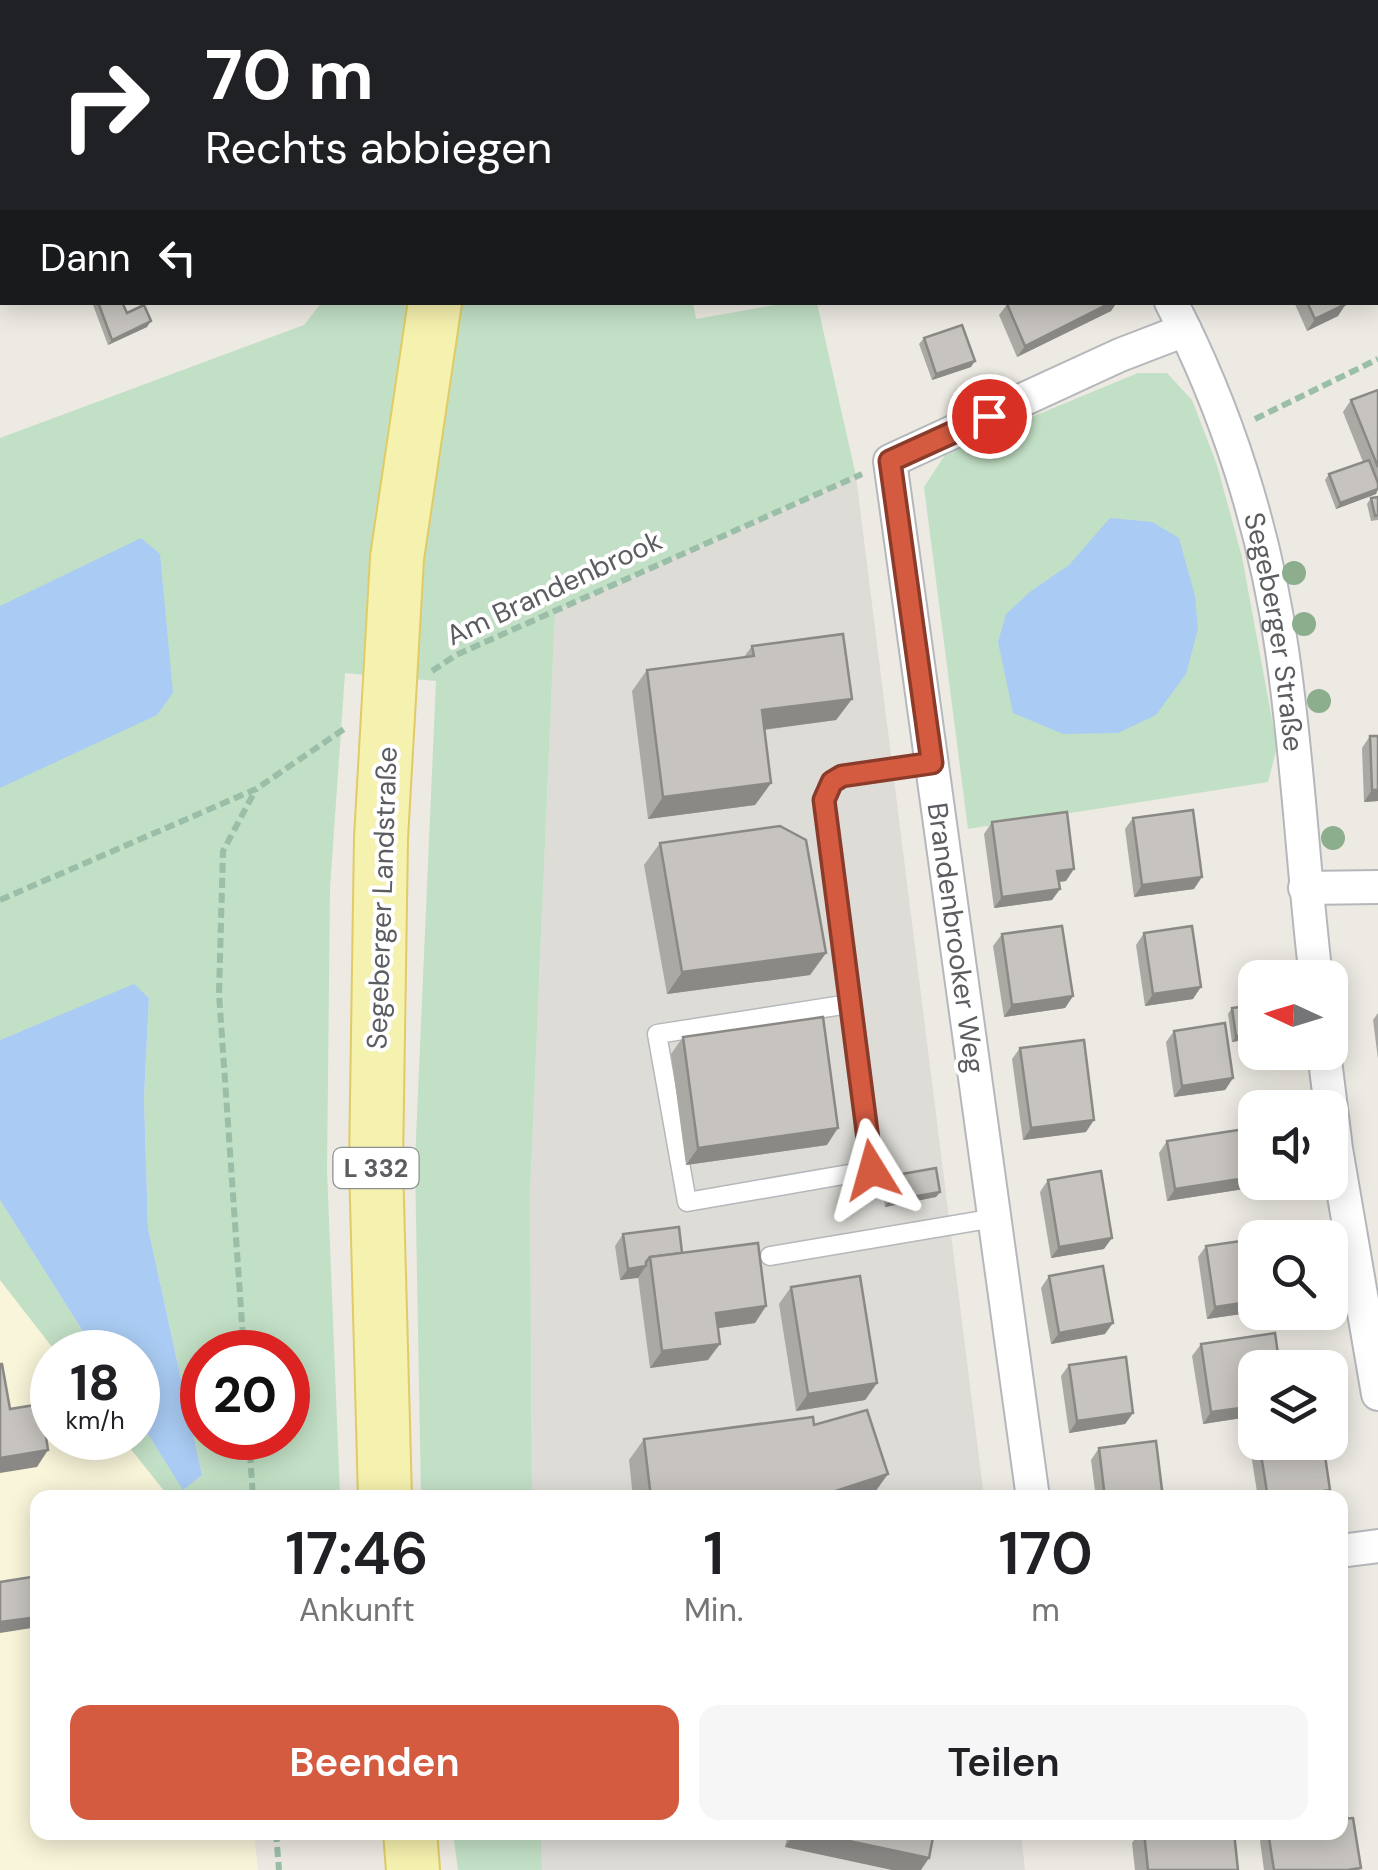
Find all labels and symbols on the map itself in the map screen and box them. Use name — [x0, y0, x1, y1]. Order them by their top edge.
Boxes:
pin — [947, 374, 1032, 459]
street label: Segeberger Straße — [1236, 508, 1313, 753]
street label: Am Brandenbrook — [440, 522, 668, 654]
street label: Segeberger Landstraße — [358, 746, 406, 1050]
street label: Brandenbrooker Weg — [919, 800, 993, 1076]
north arrow — [1238, 960, 1348, 1070]
position arrow — [820, 1118, 924, 1222]
road number: L 332 — [334, 1148, 418, 1188]
speed limit sign: 20 — [180, 1330, 310, 1460]

